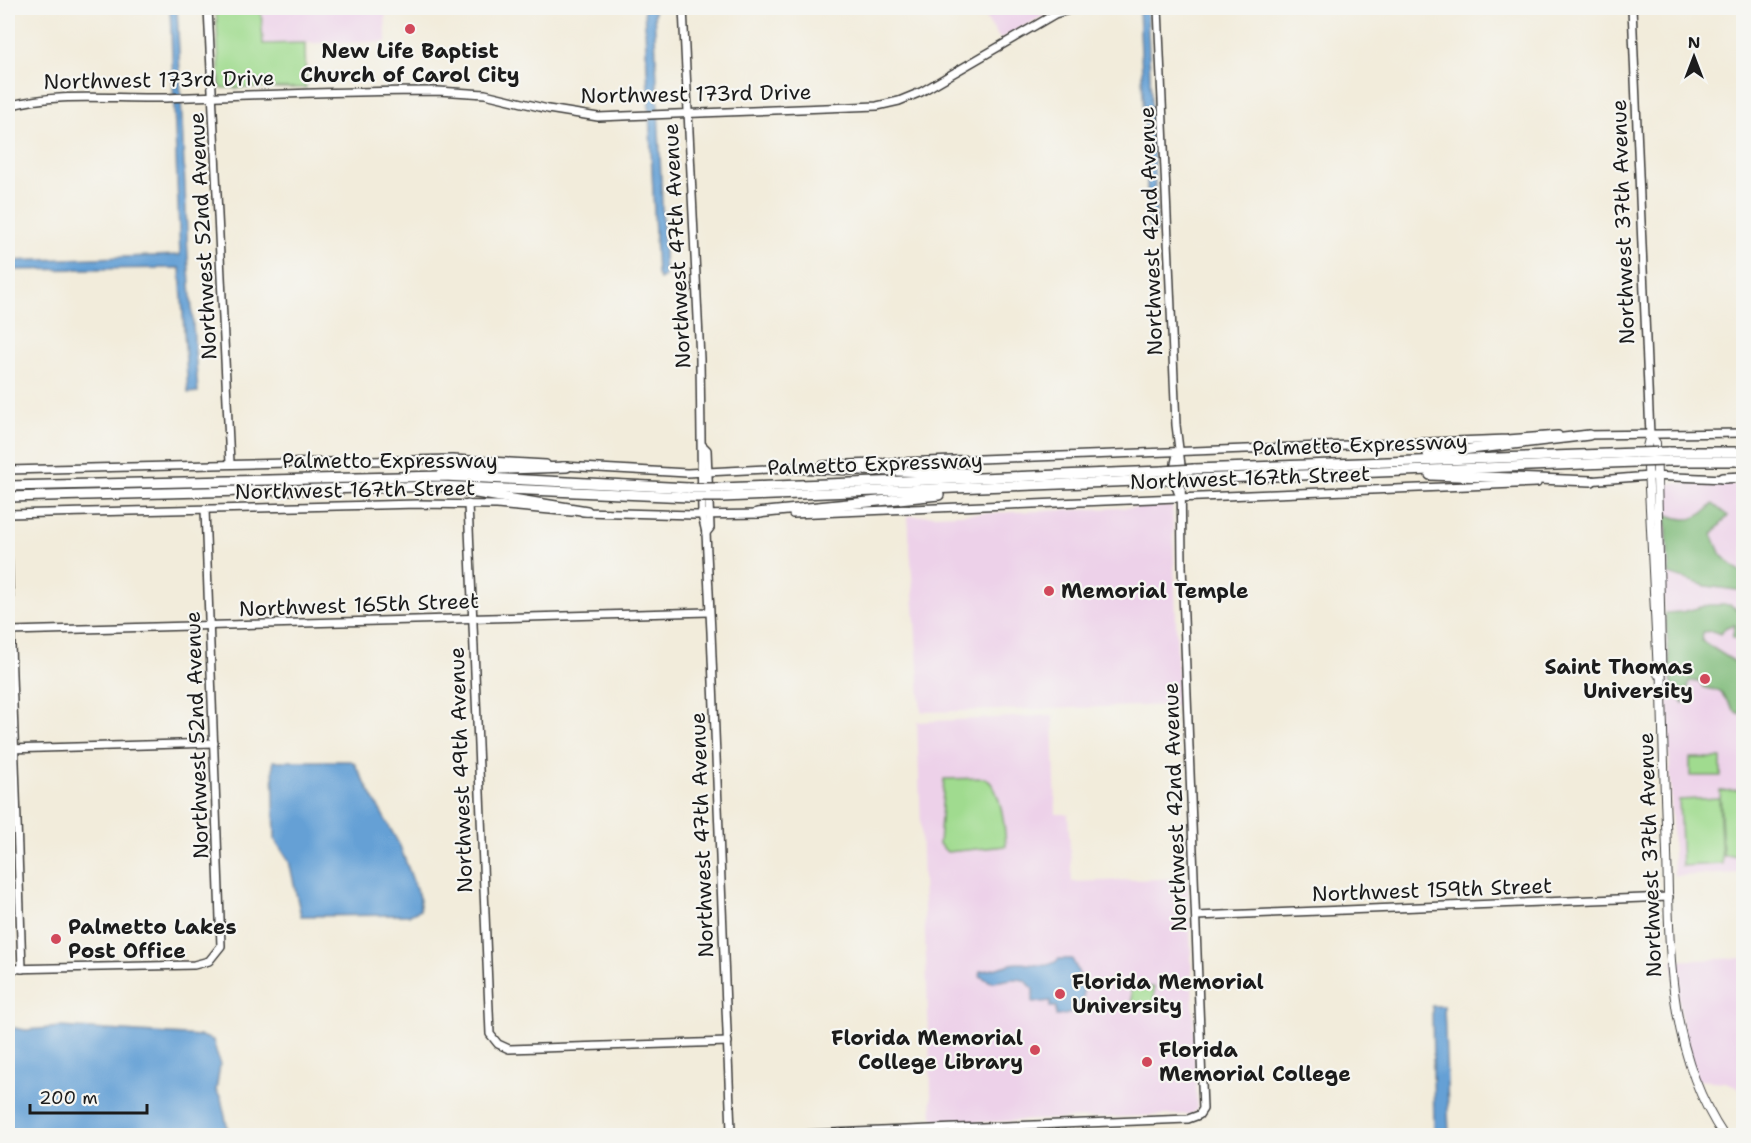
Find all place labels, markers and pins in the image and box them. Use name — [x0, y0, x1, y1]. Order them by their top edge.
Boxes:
marker: New Life Baptist Church of Carol City — [403, 22, 417, 36]
place label: New Life Baptist Church of Carol City — [300, 37, 520, 89]
place label: Memorial Temple — [1061, 577, 1249, 605]
marker: Memorial Temple — [1042, 584, 1056, 598]
place label: Saint Thomas University — [1545, 653, 1693, 705]
marker: Saint Thomas University — [1698, 672, 1712, 686]
place label: Palmetto Lakes Post Office — [68, 913, 237, 965]
marker: Palmetto Lakes Post Office — [49, 932, 63, 946]
place label: Florida Memorial University — [1072, 968, 1264, 1020]
marker: Florida Memorial University — [1053, 987, 1067, 1001]
place label: Florida Memorial College Library — [831, 1024, 1023, 1076]
place label: Florida Memorial College — [1159, 1036, 1351, 1088]
marker: Florida Memorial College Library — [1028, 1043, 1042, 1057]
marker: Florida Memorial College — [1140, 1055, 1154, 1069]

